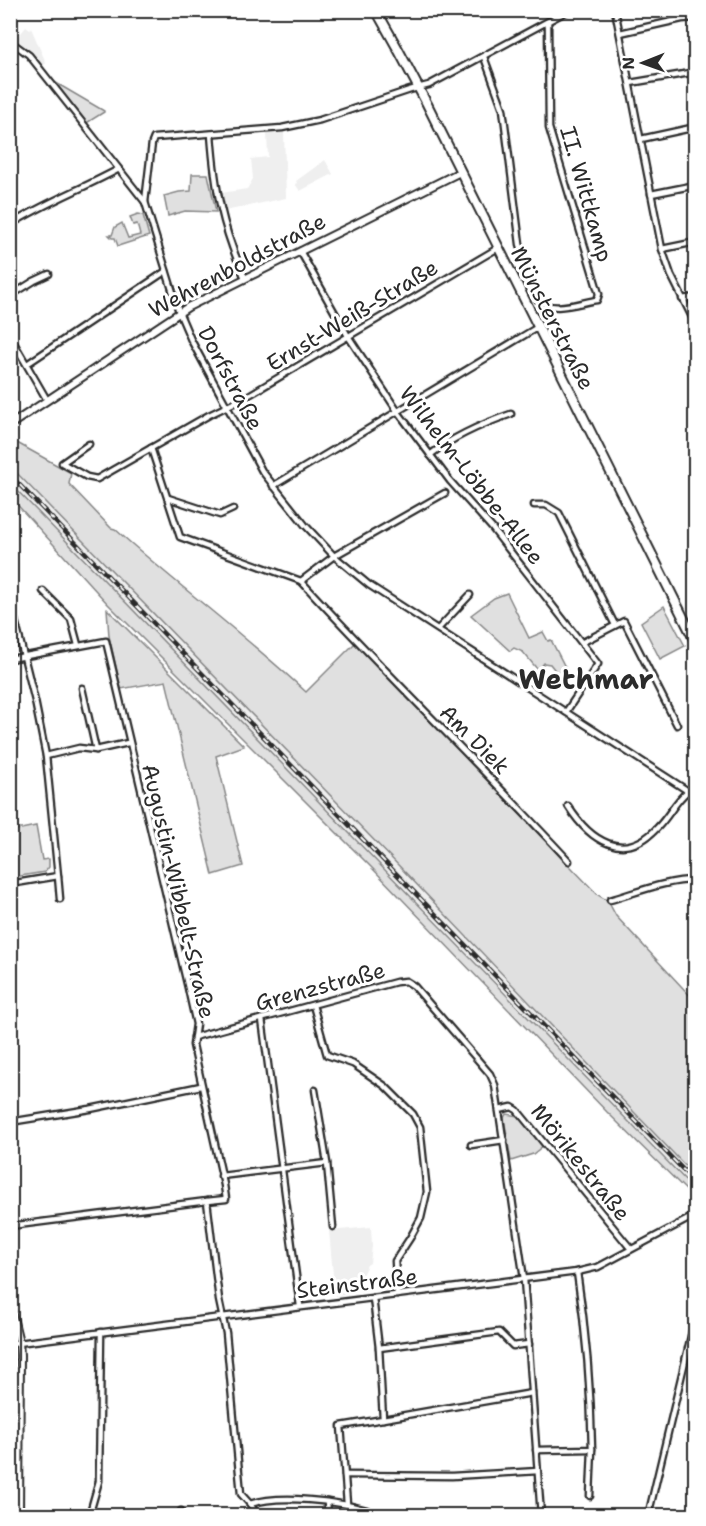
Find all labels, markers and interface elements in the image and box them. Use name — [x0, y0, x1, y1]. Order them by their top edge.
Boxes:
north arrow — [613, 33, 673, 93]
text: N — [618, 57, 639, 70]
street label: II. Wittkamp — [553, 123, 620, 265]
street label: Wehrenboldstraße — [144, 207, 331, 324]
street label: Münsterstraße — [504, 242, 601, 395]
street label: Ernst-Weiß-Straße — [261, 253, 443, 378]
street label: Dorfstraße — [191, 321, 270, 435]
street label: Wilhelm-Löbbe-Allee — [393, 380, 551, 571]
district label: Wethmar — [519, 660, 653, 698]
street label: Am Diek — [433, 698, 516, 781]
street label: Augustin-Wibbelt-Straße — [135, 761, 222, 1021]
street label: Grenzstraße — [252, 955, 388, 1018]
street label: Mörikestraße — [524, 1098, 637, 1227]
street label: Steinstraße — [295, 1262, 419, 1305]

